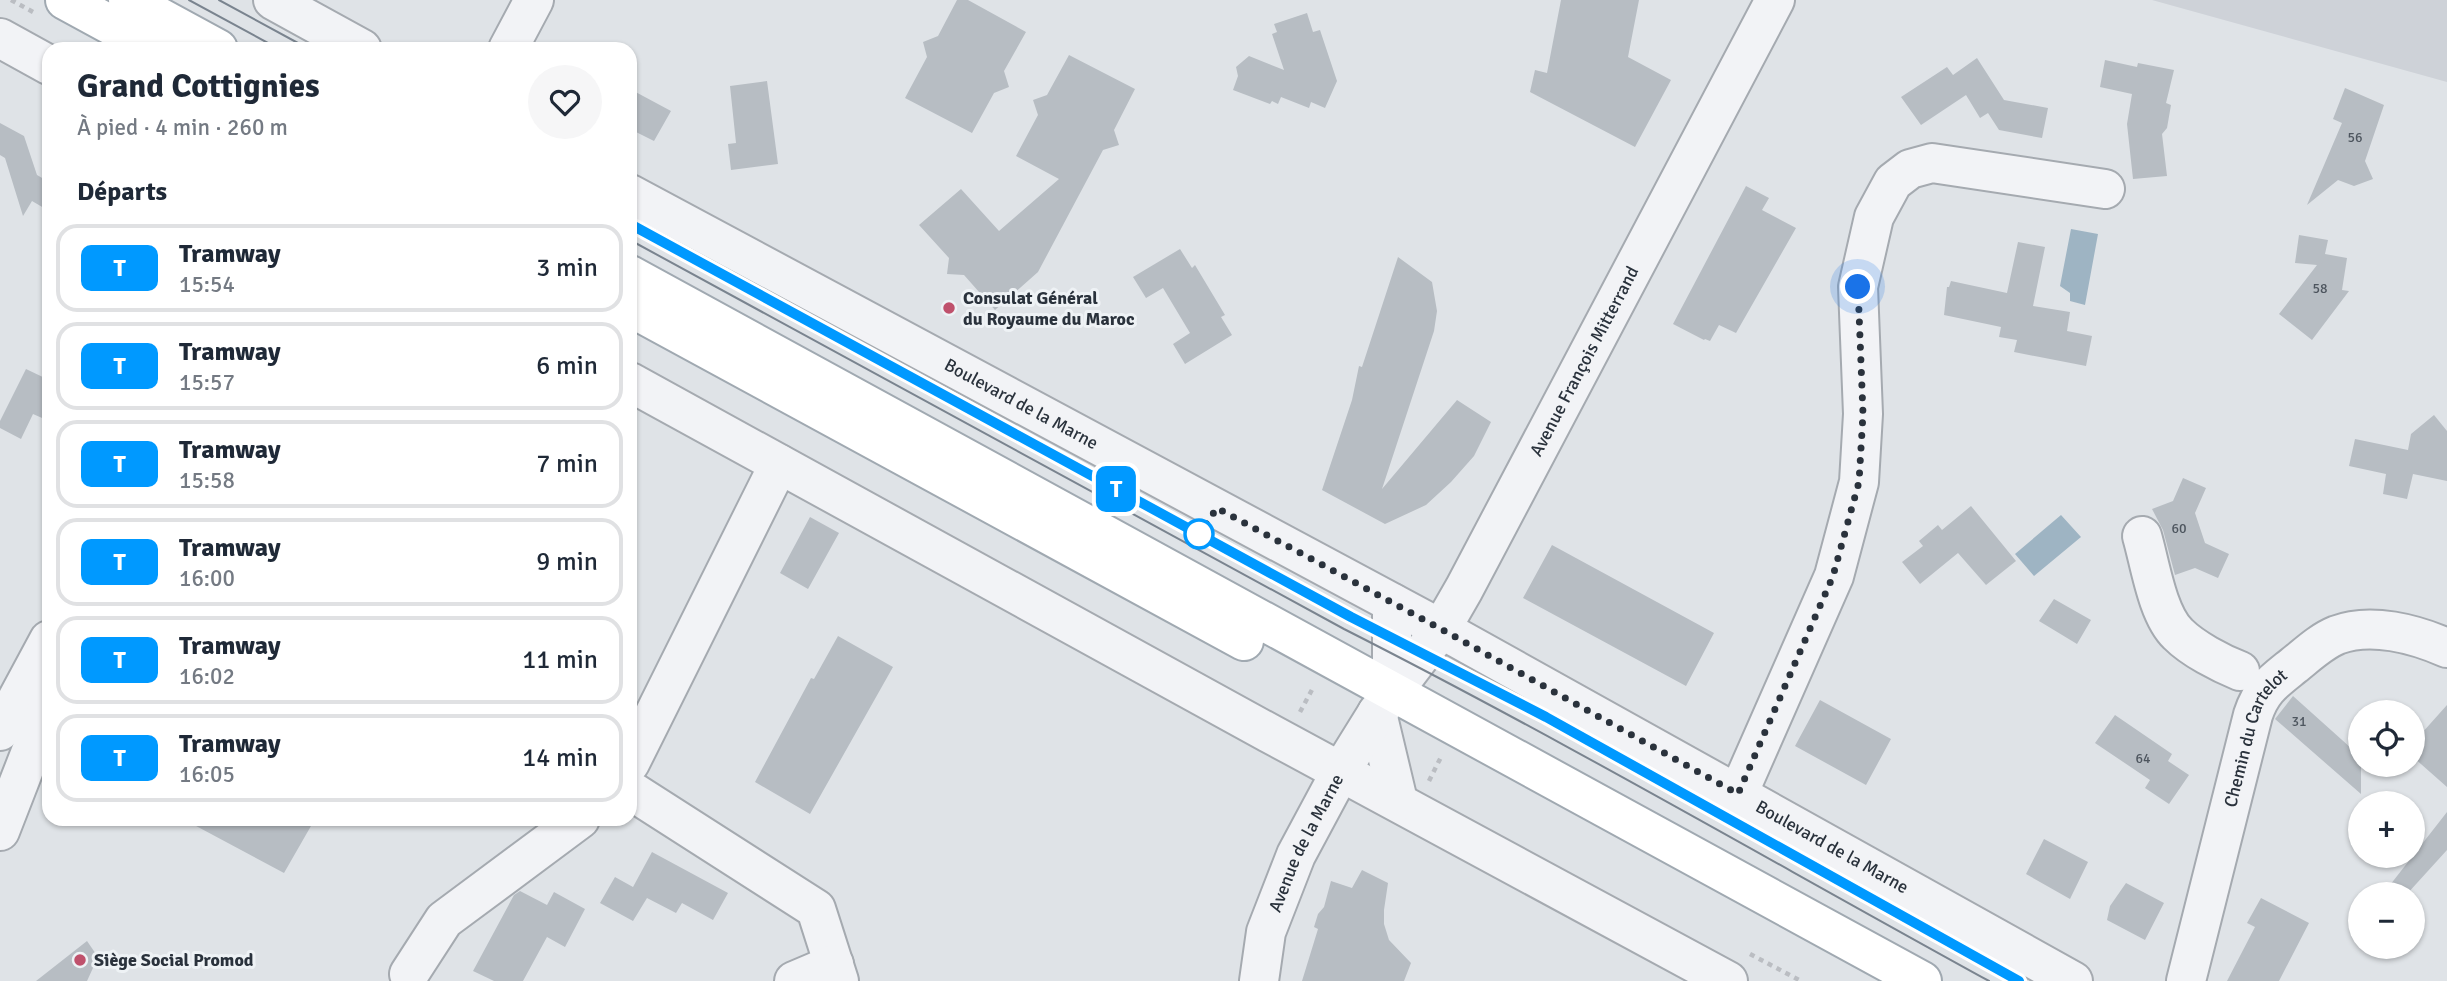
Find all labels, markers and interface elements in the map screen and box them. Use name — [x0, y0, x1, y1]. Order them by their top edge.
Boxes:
button: heart — [528, 65, 602, 139]
text: Grand Cottignies — [77, 66, 320, 107]
text: À pied · 4 min · 260 m — [77, 113, 288, 142]
house number: 56 — [2347, 129, 2363, 146]
text: Départs — [77, 176, 167, 208]
text: Tramway — [179, 238, 281, 270]
text: 3 min — [536, 252, 598, 284]
text: T — [113, 253, 126, 283]
street label: Avenue François Mitterrand — [1525, 262, 1643, 460]
your location — [1840, 269, 1875, 304]
text: 15:54 — [179, 270, 235, 299]
house number: 58 — [2312, 280, 2328, 297]
place label: Consulat Général du Royaume du Maroc — [963, 287, 1135, 330]
marker: Consulat Général du Royaume du Maroc — [941, 300, 957, 316]
text: Tramway — [179, 336, 281, 368]
text: 6 min — [536, 350, 598, 382]
text: T — [113, 351, 126, 381]
street label: Boulevard de la Marne — [941, 354, 1102, 454]
text: 15:57 — [179, 368, 235, 397]
text: Tramway — [179, 434, 281, 466]
text: 7 min — [536, 448, 598, 480]
text: T — [113, 449, 126, 479]
text: 15:58 — [179, 466, 235, 495]
line badge: T — [1093, 466, 1139, 512]
text: T — [1110, 474, 1122, 504]
unlabelled marker — [1184, 519, 1214, 549]
house number: 60 — [2171, 520, 2187, 537]
text: Tramway — [179, 532, 281, 564]
text: 9 min — [536, 546, 598, 578]
text: T — [113, 547, 126, 577]
text: 16:00 — [179, 564, 235, 593]
text: Tramway — [179, 630, 281, 662]
text: 11 min — [522, 644, 598, 676]
text: T — [113, 645, 126, 675]
text: 16:02 — [179, 662, 235, 691]
street label: Chemin du Cartelot — [2219, 664, 2292, 810]
map controls — [2348, 700, 2425, 959]
button: locate — [2348, 700, 2425, 777]
house number: 31 — [2291, 713, 2307, 730]
text: Tramway — [179, 728, 281, 760]
text: 14 min — [522, 742, 598, 774]
text: T — [113, 743, 126, 773]
house number: 64 — [2135, 750, 2151, 767]
text: 16:05 — [179, 760, 235, 789]
street label: Avenue de la Marne — [1264, 770, 1348, 915]
button: + — [2348, 791, 2425, 868]
street label: Boulevard de la Marne — [1752, 796, 1912, 898]
button: − — [2348, 882, 2425, 959]
place label: Siège Social Promod — [94, 949, 254, 971]
marker: Siège Social Promod — [72, 952, 88, 968]

